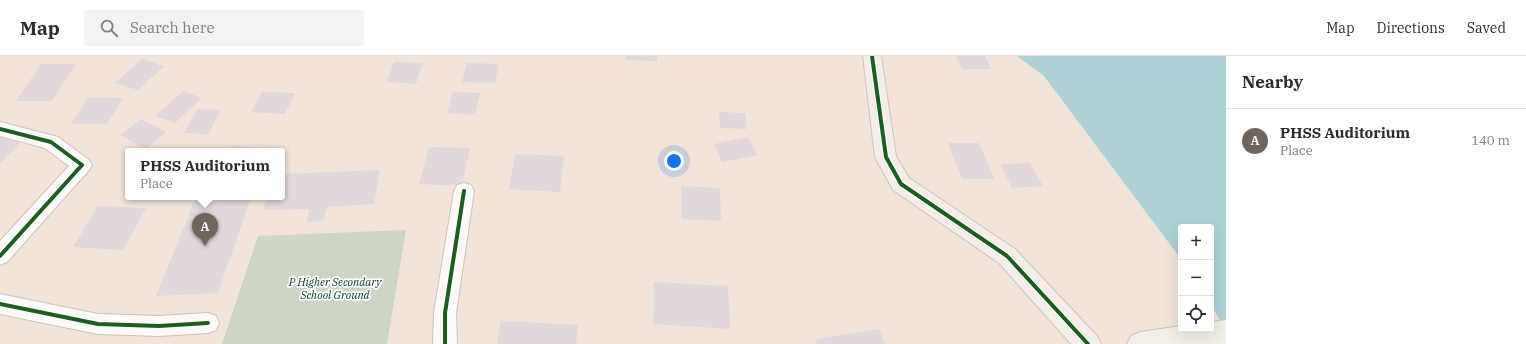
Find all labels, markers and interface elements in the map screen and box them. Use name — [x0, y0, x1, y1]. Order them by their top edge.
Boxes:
search box — [84, 10, 364, 46]
text: Map — [20, 16, 60, 40]
icon: search — [98, 17, 120, 39]
text: Search here — [130, 18, 214, 37]
text: Map — [1326, 19, 1355, 37]
text: Directions — [1377, 19, 1445, 37]
text: Saved — [1467, 19, 1506, 37]
text: Nearby — [1242, 71, 1303, 93]
text: PHSS Auditorium — [1280, 123, 1410, 142]
text: A — [1250, 132, 1260, 149]
text: 140 m — [1471, 132, 1510, 149]
text: Place — [1280, 142, 1313, 159]
popup — [125, 148, 285, 200]
your location — [664, 151, 684, 171]
text: PHSS Auditorium — [140, 156, 270, 175]
text: Place — [140, 175, 173, 192]
pin: A — [192, 213, 218, 246]
map controls — [1178, 224, 1214, 332]
button: + — [1178, 224, 1214, 260]
button: − — [1178, 260, 1214, 296]
park label: P Higher Secondary School Ground — [288, 275, 382, 302]
button: locate — [1178, 296, 1214, 332]

